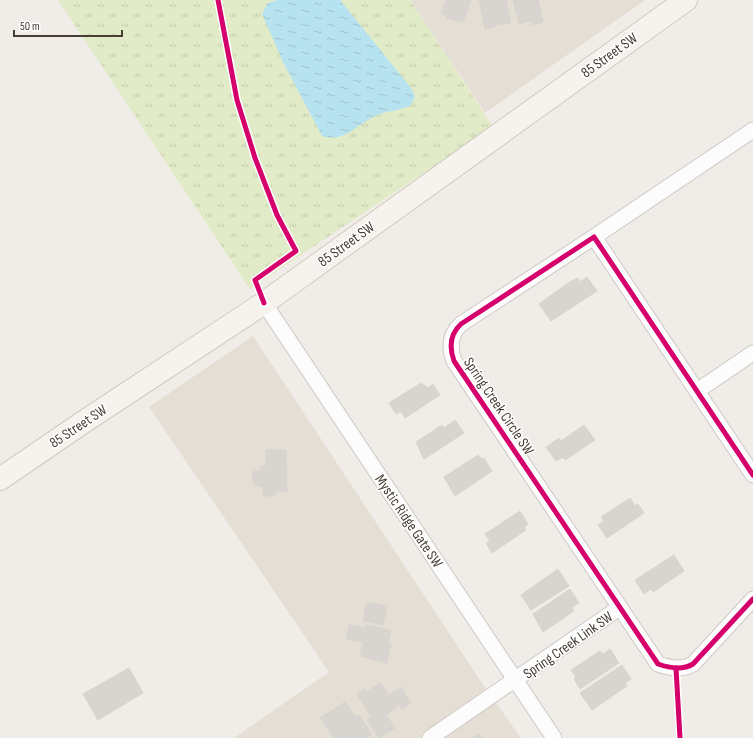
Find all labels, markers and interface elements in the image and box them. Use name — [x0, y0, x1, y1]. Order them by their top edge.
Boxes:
scale bar — [14, 12, 122, 38]
text: 50 m — [20, 19, 40, 34]
street label: 85 Street SW — [577, 28, 641, 82]
street label: 85 Street SW — [314, 217, 378, 271]
street label: Spring Creek Circle SW — [459, 354, 538, 459]
street label: 85 Street SW — [46, 400, 111, 453]
street label: Mystic Ridge Gate SW — [370, 471, 447, 572]
street label: Spring Creek Link SW — [520, 607, 617, 683]

